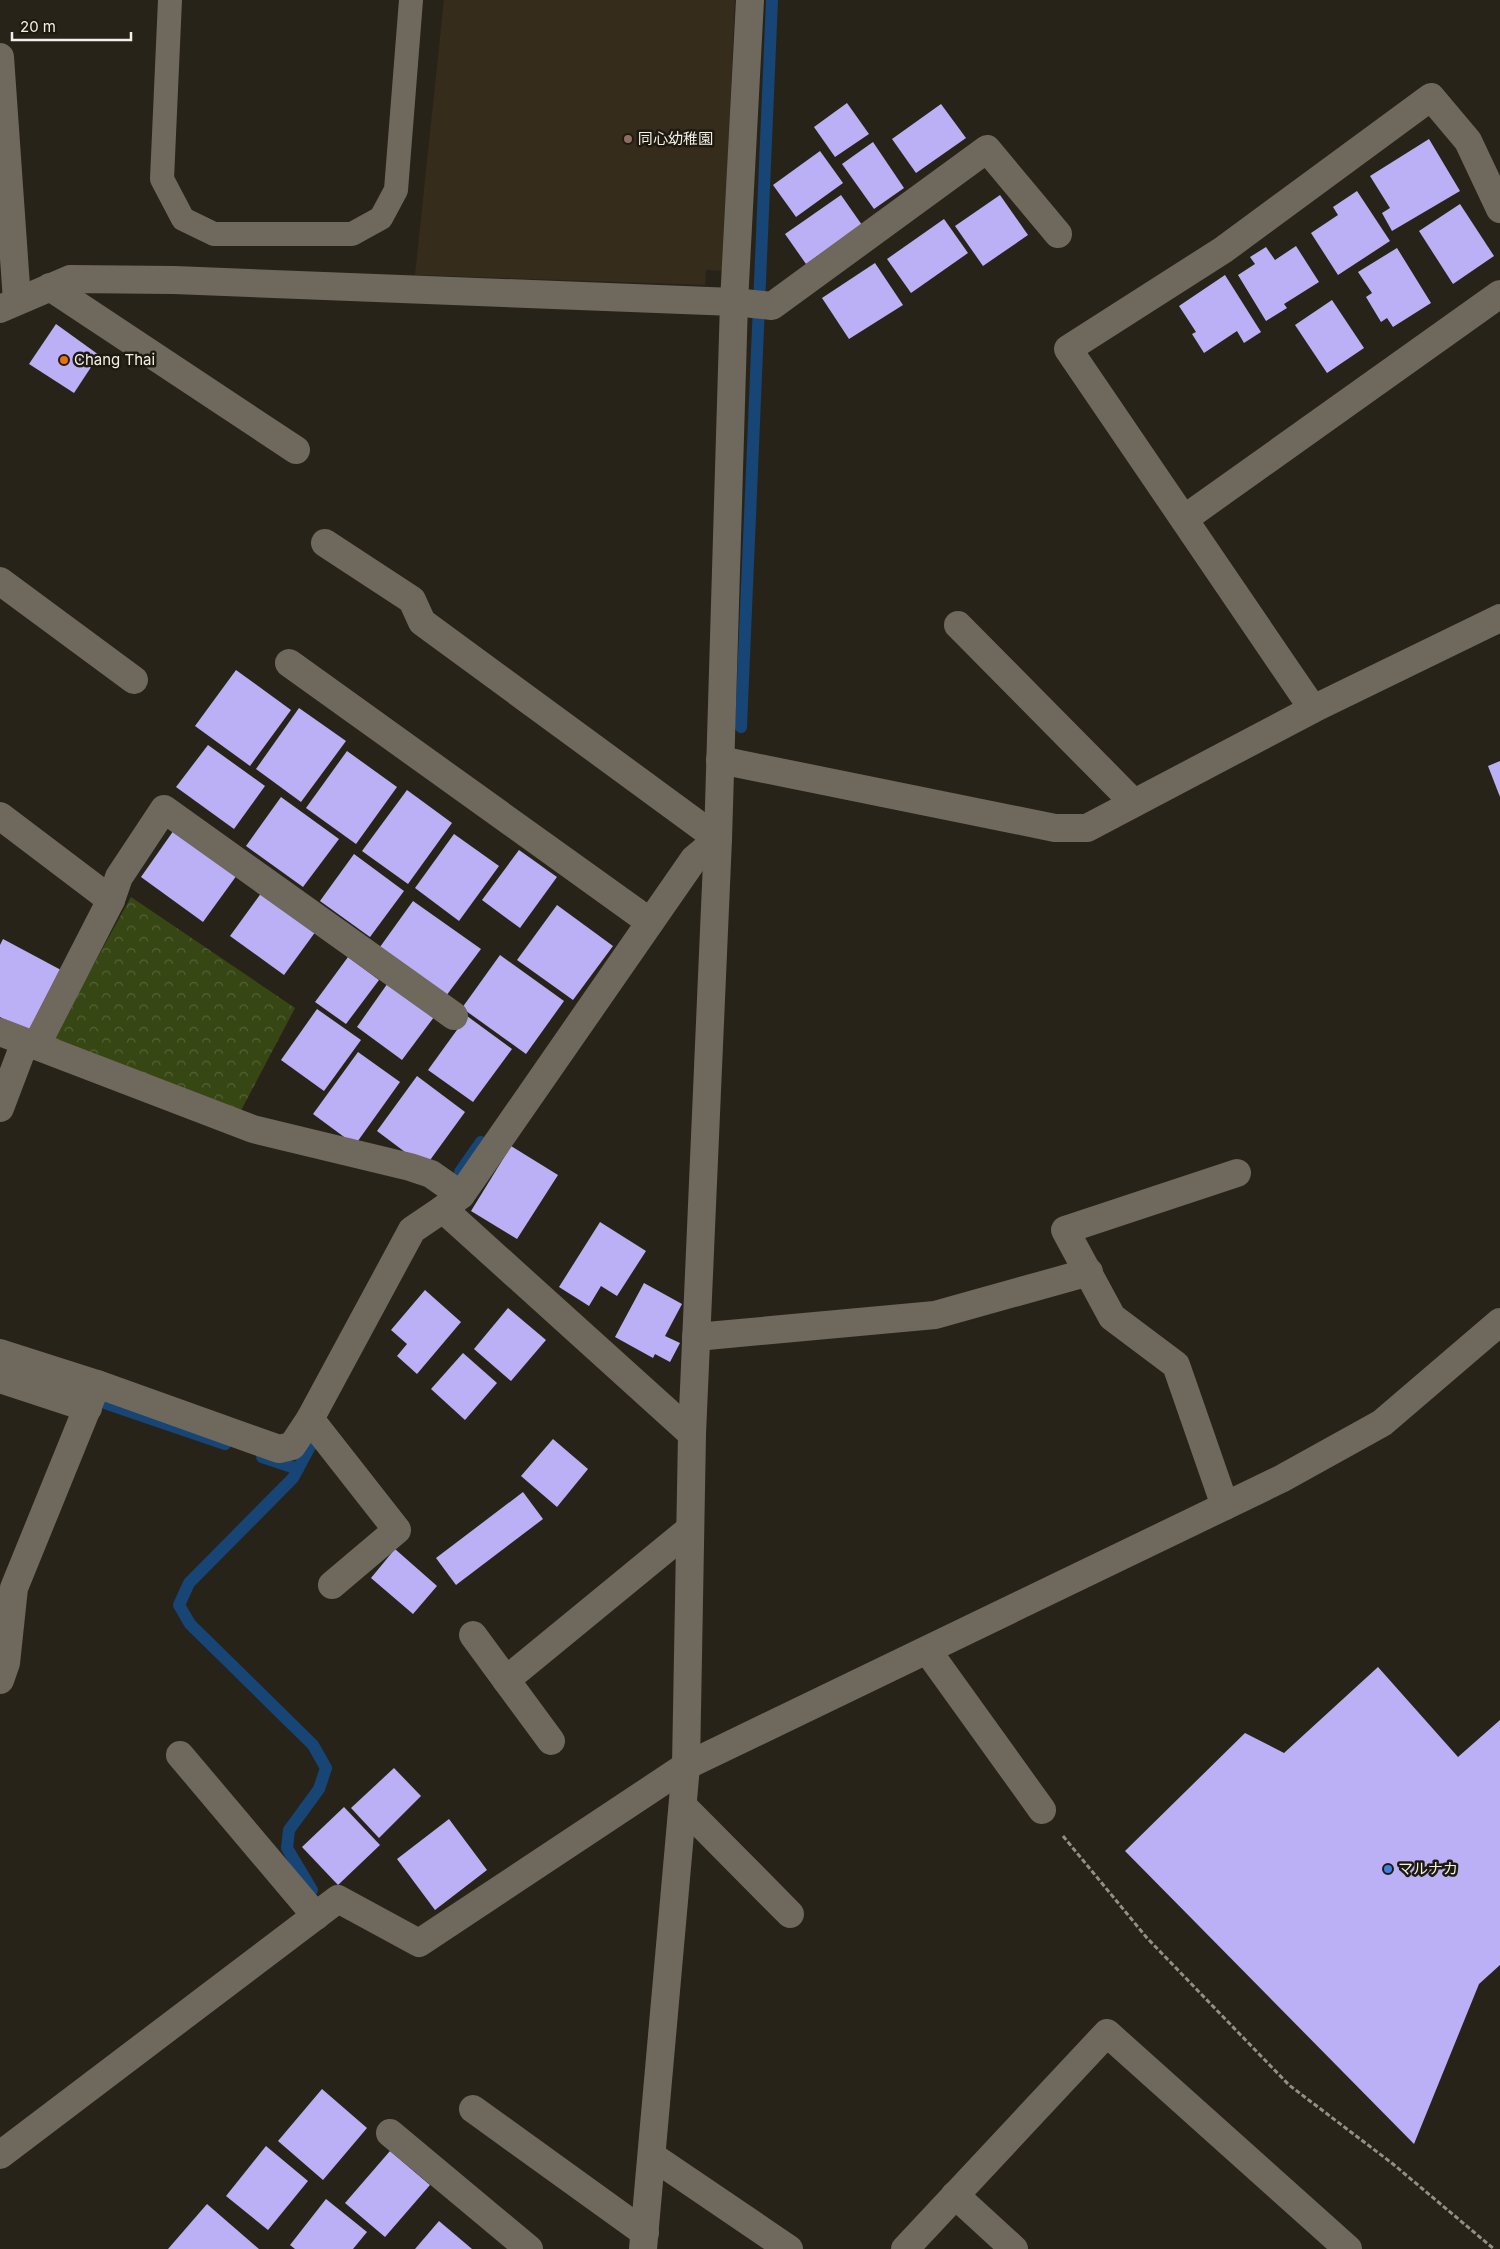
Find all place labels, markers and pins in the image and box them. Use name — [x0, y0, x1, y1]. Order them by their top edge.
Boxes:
place label: 同心幼稚園 — [638, 129, 713, 148]
marker: 同心幼稚園 — [622, 133, 634, 145]
place label: Chang Thai — [74, 350, 155, 369]
marker: Chang Thai — [58, 354, 70, 366]
place label: マルナカ — [1398, 1859, 1458, 1878]
marker: マルナカ — [1382, 1863, 1394, 1875]

